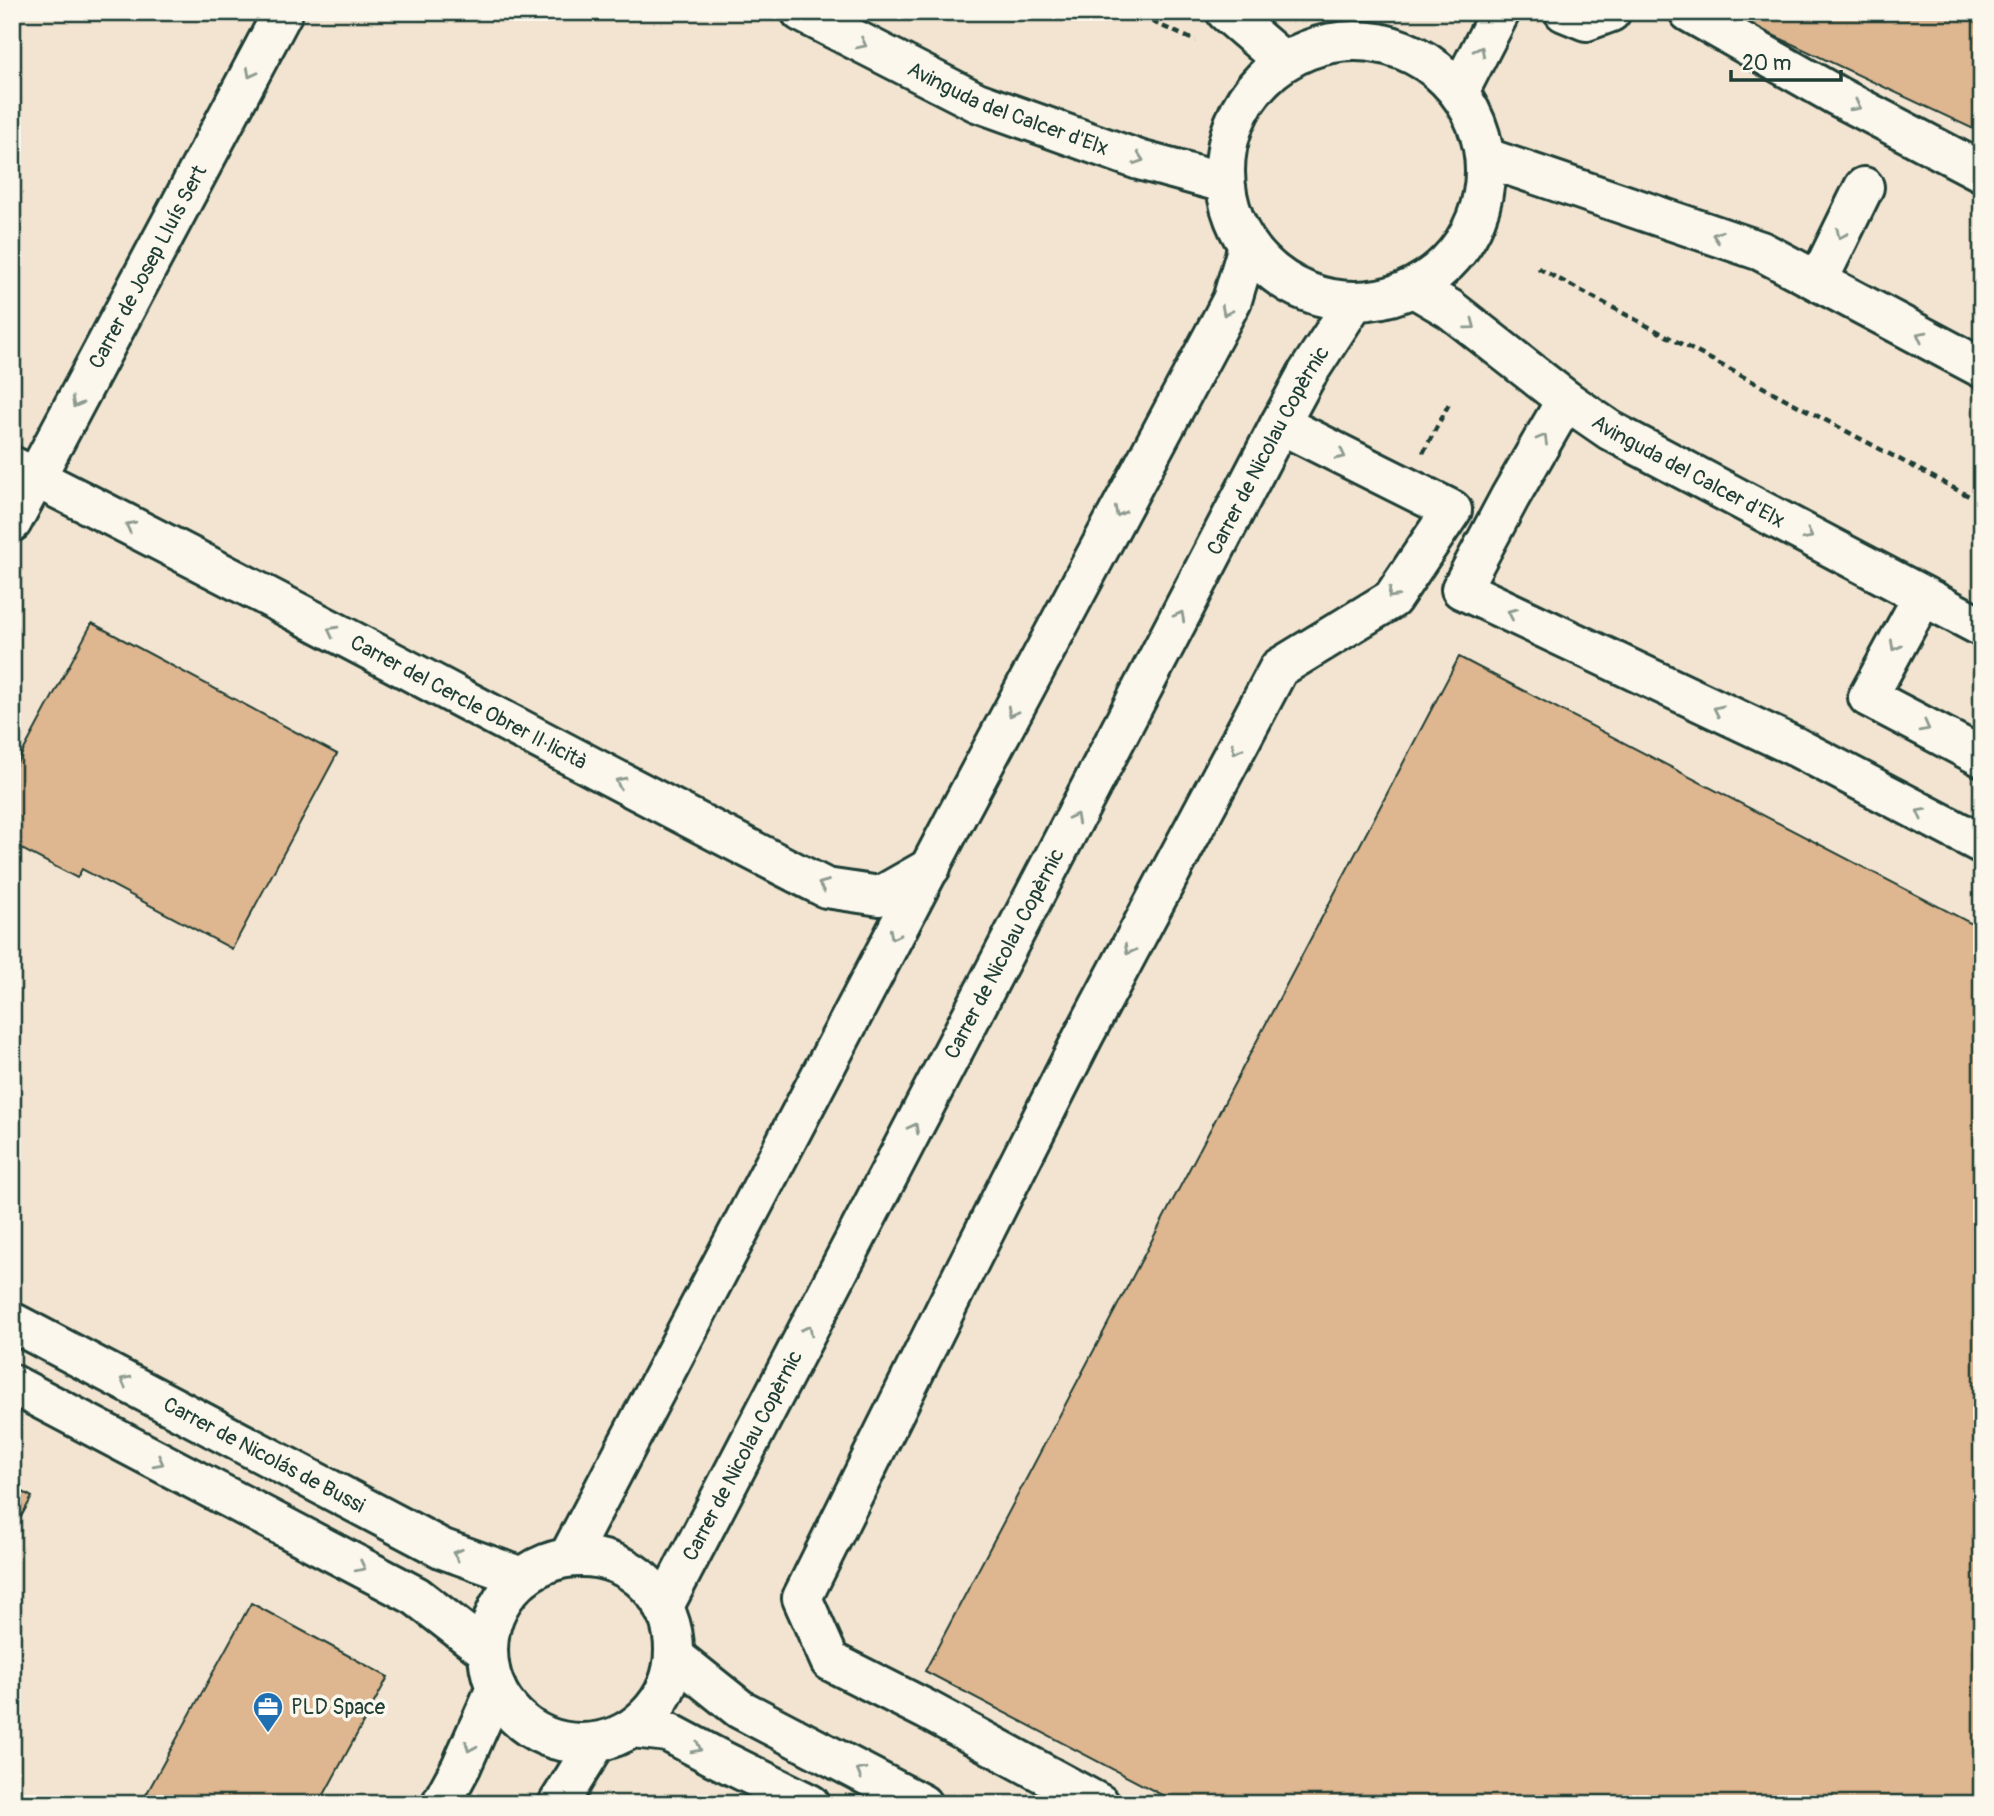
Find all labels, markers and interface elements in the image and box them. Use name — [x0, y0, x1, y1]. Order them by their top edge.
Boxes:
one-way arrow — [855, 35, 867, 49]
scale bar — [1731, 38, 1842, 82]
one-way arrow — [1472, 46, 1485, 58]
text: 20 m — [1742, 50, 1791, 77]
street label: Avinguda del Calcer d'Elx — [903, 55, 1112, 162]
one-way arrow — [246, 65, 259, 78]
one-way arrow — [1849, 97, 1861, 111]
one-way arrow — [1133, 151, 1145, 166]
street label: Carrer de Josep Lluís Sert — [83, 160, 213, 373]
one-way arrow — [1835, 227, 1849, 239]
one-way arrow — [1712, 230, 1724, 245]
one-way arrow — [1221, 304, 1235, 316]
one-way arrow — [1463, 317, 1476, 329]
one-way arrow — [1916, 331, 1929, 344]
street label: Carrer de Nicolau Copèrnic — [1201, 341, 1335, 560]
one-way arrow — [70, 396, 84, 409]
street label: Avinguda del Calcer d'Elx — [1587, 408, 1790, 534]
one-way arrow — [1535, 434, 1548, 447]
one-way arrow — [1334, 446, 1346, 460]
one-way arrow — [1114, 504, 1128, 517]
one-way arrow — [125, 520, 138, 534]
one-way arrow — [1801, 527, 1814, 541]
one-way arrow — [1388, 586, 1400, 599]
one-way arrow — [1507, 607, 1520, 621]
one-way arrow — [1172, 611, 1185, 623]
one-way arrow — [327, 626, 339, 640]
street label: Carrer del Cercle Obrer Il·licità — [346, 629, 592, 775]
one-way arrow — [1890, 639, 1904, 652]
one-way arrow — [1713, 704, 1725, 718]
one-way arrow — [1007, 705, 1020, 717]
one-way arrow — [1918, 719, 1930, 732]
one-way arrow — [1231, 742, 1244, 754]
one-way arrow — [615, 777, 628, 790]
one-way arrow — [1916, 807, 1928, 821]
one-way arrow — [1066, 813, 1080, 825]
street label: Carrer de Nicolau Copèrnic — [938, 844, 1070, 1064]
one-way arrow — [817, 879, 830, 893]
one-way arrow — [889, 928, 903, 940]
one-way arrow — [1124, 943, 1138, 955]
one-way arrow — [905, 1123, 919, 1136]
one-way arrow — [800, 1325, 813, 1337]
street label: Carrer de Nicolau Copèrnic — [676, 1345, 809, 1565]
one-way arrow — [120, 1376, 132, 1390]
street label: Carrer de Nicolás de Bussi — [159, 1391, 370, 1519]
one-way arrow — [152, 1454, 164, 1467]
one-way arrow — [452, 1548, 464, 1562]
one-way arrow — [354, 1559, 366, 1573]
office icon: PLD Space — [251, 1690, 285, 1734]
place label: PLD Space — [291, 1694, 386, 1721]
one-way arrow — [464, 1739, 478, 1752]
one-way arrow — [690, 1740, 703, 1753]
one-way arrow — [856, 1767, 868, 1781]

